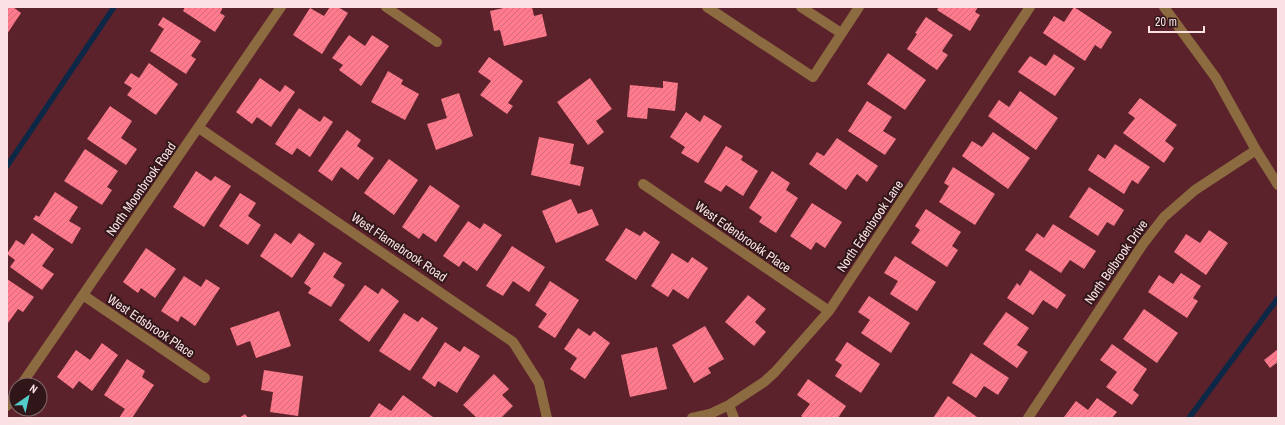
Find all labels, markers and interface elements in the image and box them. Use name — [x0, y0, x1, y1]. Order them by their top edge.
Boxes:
scale bar — [1149, 8, 1204, 34]
text: 20 m — [1155, 14, 1177, 30]
street label: North Moonbrook Road — [102, 139, 180, 239]
street label: North Edenbrook Lane — [833, 177, 907, 275]
street label: West Edenbrookk Place — [692, 197, 794, 277]
street label: West Flamebrook Road — [348, 209, 450, 285]
street label: North Belbrook Drive — [1080, 216, 1152, 308]
street label: West Edsbrook Place — [104, 291, 198, 362]
north arrow — [8, 377, 48, 417]
text: N — [27, 381, 40, 396]

